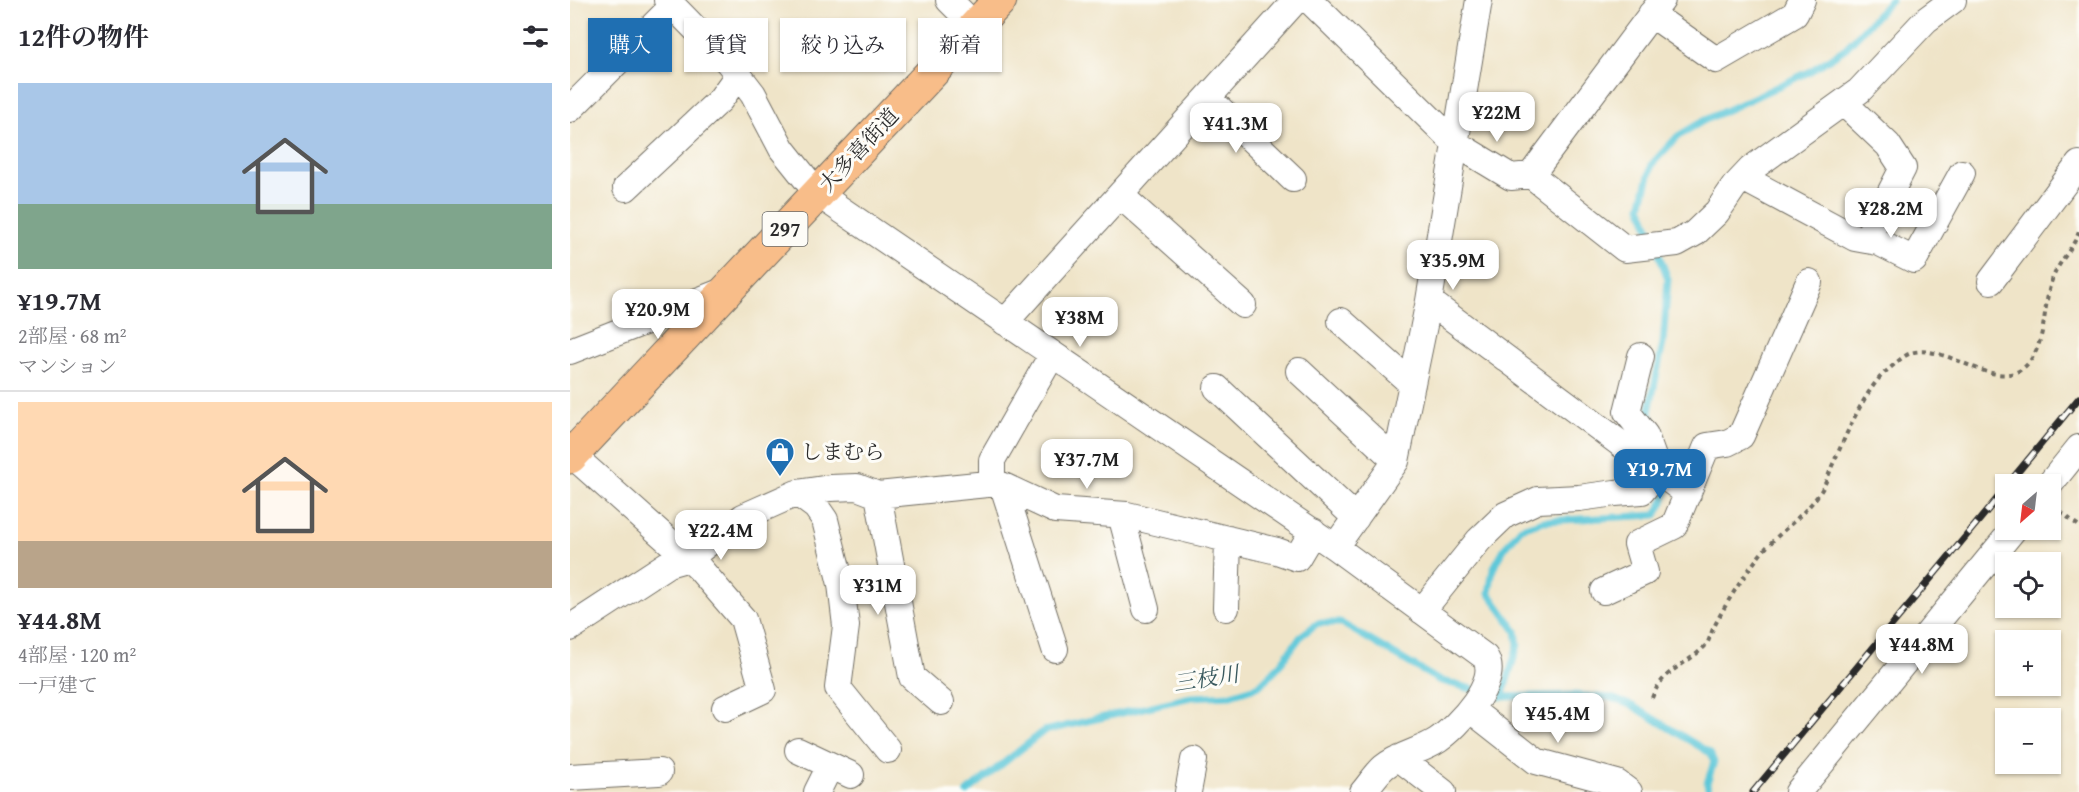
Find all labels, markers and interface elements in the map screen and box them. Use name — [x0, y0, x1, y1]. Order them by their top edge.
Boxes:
text: 12件の物件 — [18, 17, 149, 56]
chip: 購入 — [588, 18, 672, 72]
chip: 賃貸 — [684, 18, 768, 72]
chip: 絞り込み — [780, 18, 906, 72]
chip: 新着 — [918, 18, 1002, 72]
icon: filters — [519, 20, 552, 53]
pin: ¥22M — [1461, 92, 1533, 143]
text: ¥22M — [1473, 97, 1521, 126]
street label: 大多喜街道 — [811, 101, 906, 199]
pin: ¥41.3M — [1187, 103, 1285, 154]
text: ¥41.3M — [1204, 108, 1268, 137]
icon: home — [231, 122, 339, 230]
pin: ¥28.2M — [1842, 188, 1940, 239]
text: ¥28.2M — [1859, 193, 1923, 222]
road number: 297 — [762, 212, 808, 246]
pin: ¥35.9M — [1404, 240, 1502, 291]
text: ¥35.9M — [1421, 245, 1485, 274]
text: ¥19.7M — [18, 281, 102, 320]
pin: ¥20.9M — [609, 289, 707, 340]
text: ¥20.9M — [626, 294, 690, 323]
pin: ¥38M — [1044, 297, 1116, 348]
text: ¥38M — [1056, 302, 1104, 331]
text: 2部屋 · 68 m² — [18, 321, 127, 350]
text: マンション — [18, 351, 117, 380]
shop icon: しまむら — [764, 436, 796, 478]
place label: しまむら — [801, 436, 885, 467]
pin: ¥37.7M — [1038, 439, 1136, 490]
icon: home — [231, 441, 339, 549]
text: ¥37.7M — [1055, 444, 1119, 473]
pin: ¥19.7M — [1611, 449, 1709, 500]
text: ¥19.7M — [1628, 454, 1692, 483]
north arrow — [1995, 474, 2061, 540]
map controls — [1995, 474, 2061, 774]
pin: ¥22.4M — [672, 510, 770, 561]
text: ¥22.4M — [689, 515, 753, 544]
button: locate — [1995, 552, 2061, 618]
pin: ¥31M — [842, 565, 914, 616]
text: ¥31M — [854, 570, 902, 599]
text: ¥44.8M — [18, 600, 102, 639]
pin: ¥44.8M — [1873, 624, 1971, 675]
text: ¥44.8M — [1890, 629, 1954, 658]
button: + — [1995, 630, 2061, 696]
text: 4部屋 · 120 m² — [18, 640, 136, 669]
water label: 三枝川 — [1171, 657, 1243, 699]
text: 一戸建て — [18, 670, 98, 699]
pin: ¥45.4M — [1509, 693, 1607, 744]
text: ¥45.4M — [1526, 698, 1590, 727]
button: − — [1995, 708, 2061, 774]

